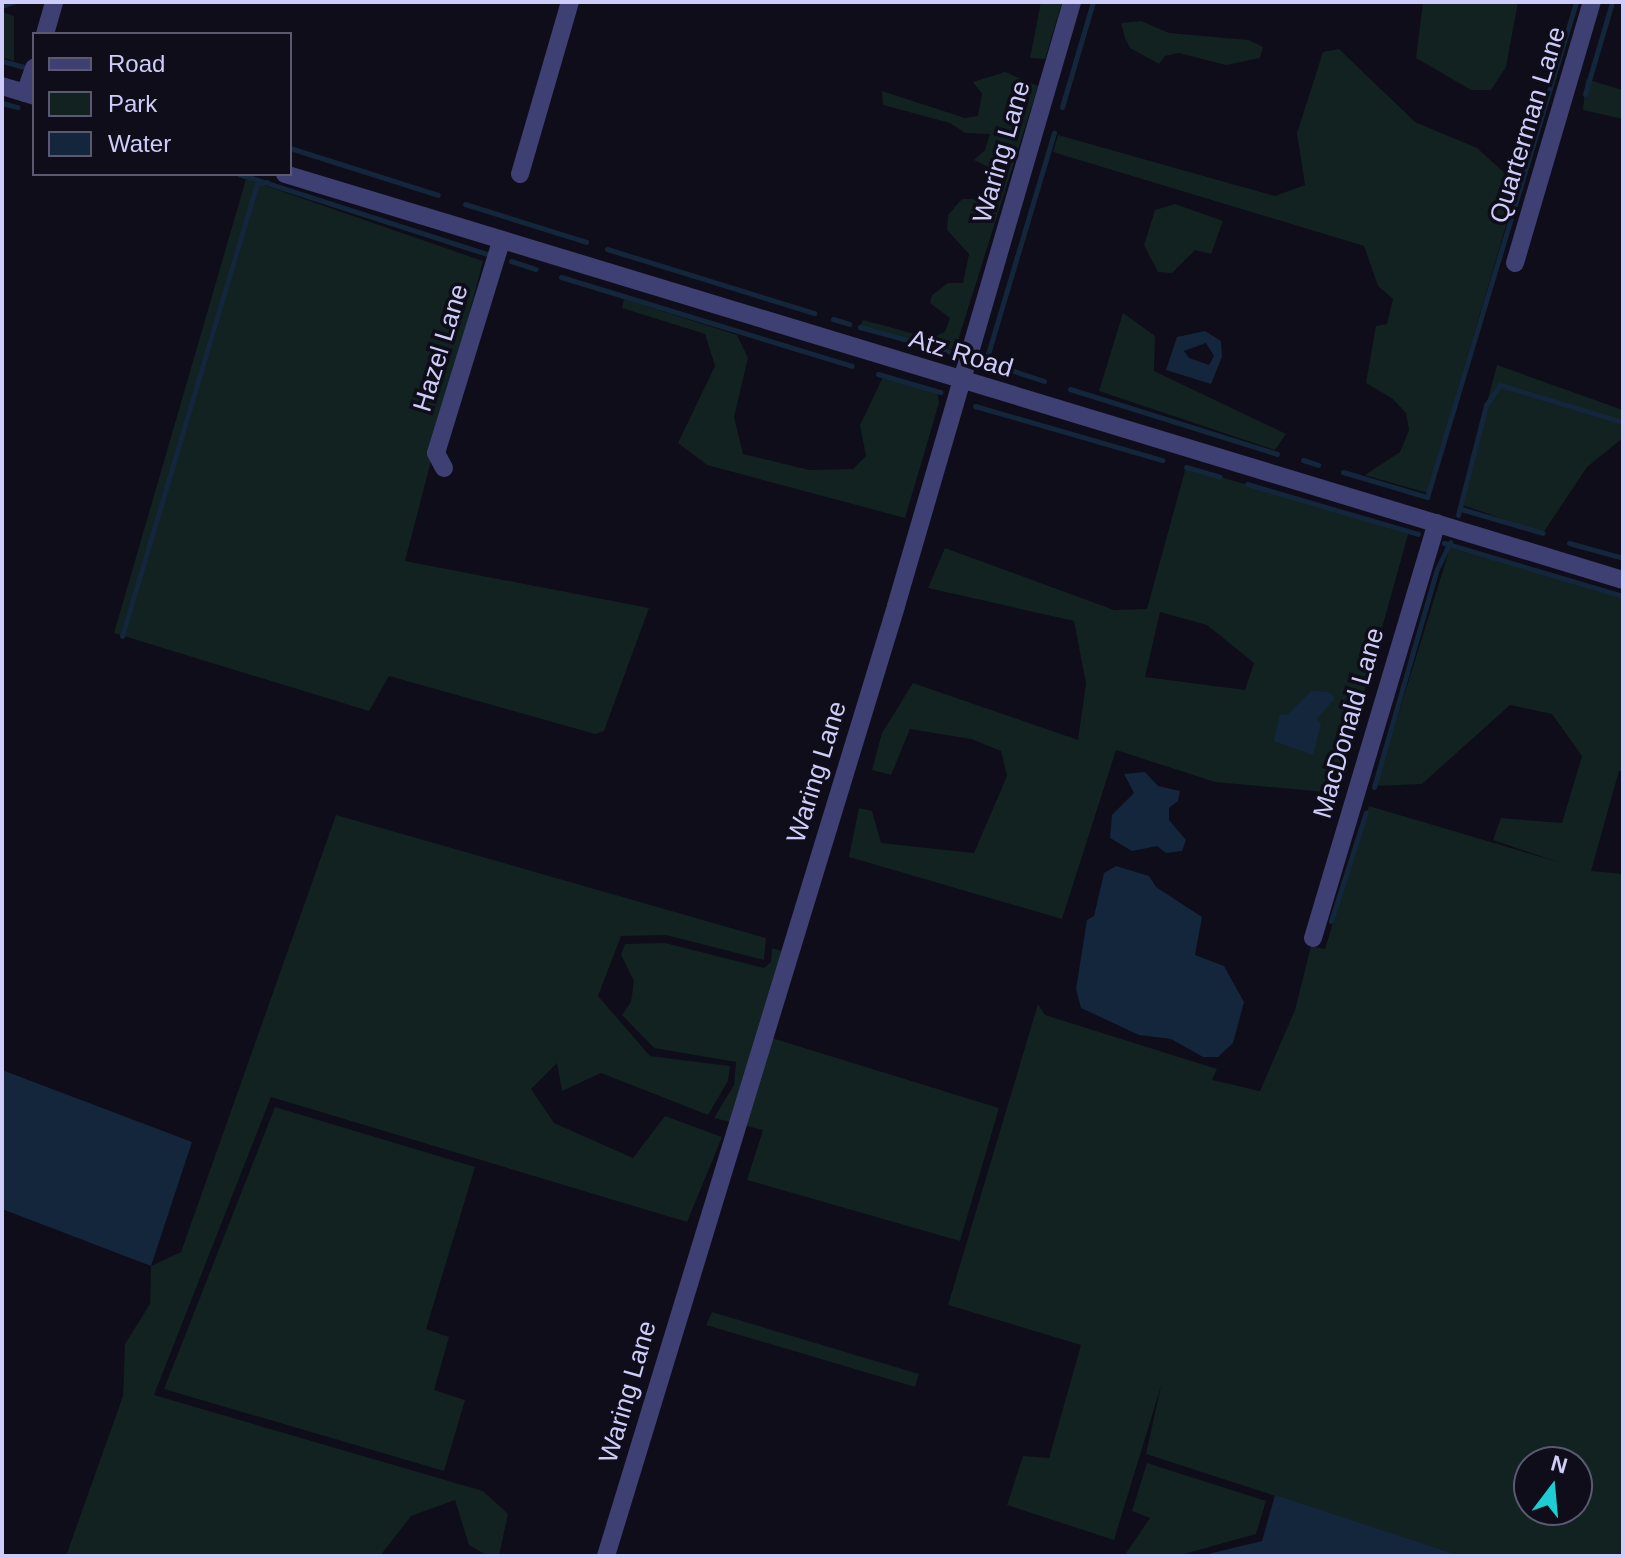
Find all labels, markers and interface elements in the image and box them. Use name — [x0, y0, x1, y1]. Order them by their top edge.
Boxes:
street label: Quarterman Lane — [1483, 23, 1573, 227]
legend — [32, 32, 292, 176]
text: Road — [108, 50, 165, 77]
street label: Waring Lane — [967, 77, 1037, 227]
text: Park — [108, 90, 157, 117]
text: Water — [108, 130, 171, 157]
street label: Hazel Lane — [407, 281, 475, 415]
street label: Atz Road — [905, 323, 1017, 385]
street label: MacDonald Lane — [1307, 624, 1391, 822]
street label: Waring Lane — [781, 697, 853, 847]
street label: Waring Lane — [593, 1317, 663, 1467]
north arrow — [1513, 1446, 1593, 1526]
text: N — [1548, 1450, 1570, 1479]

